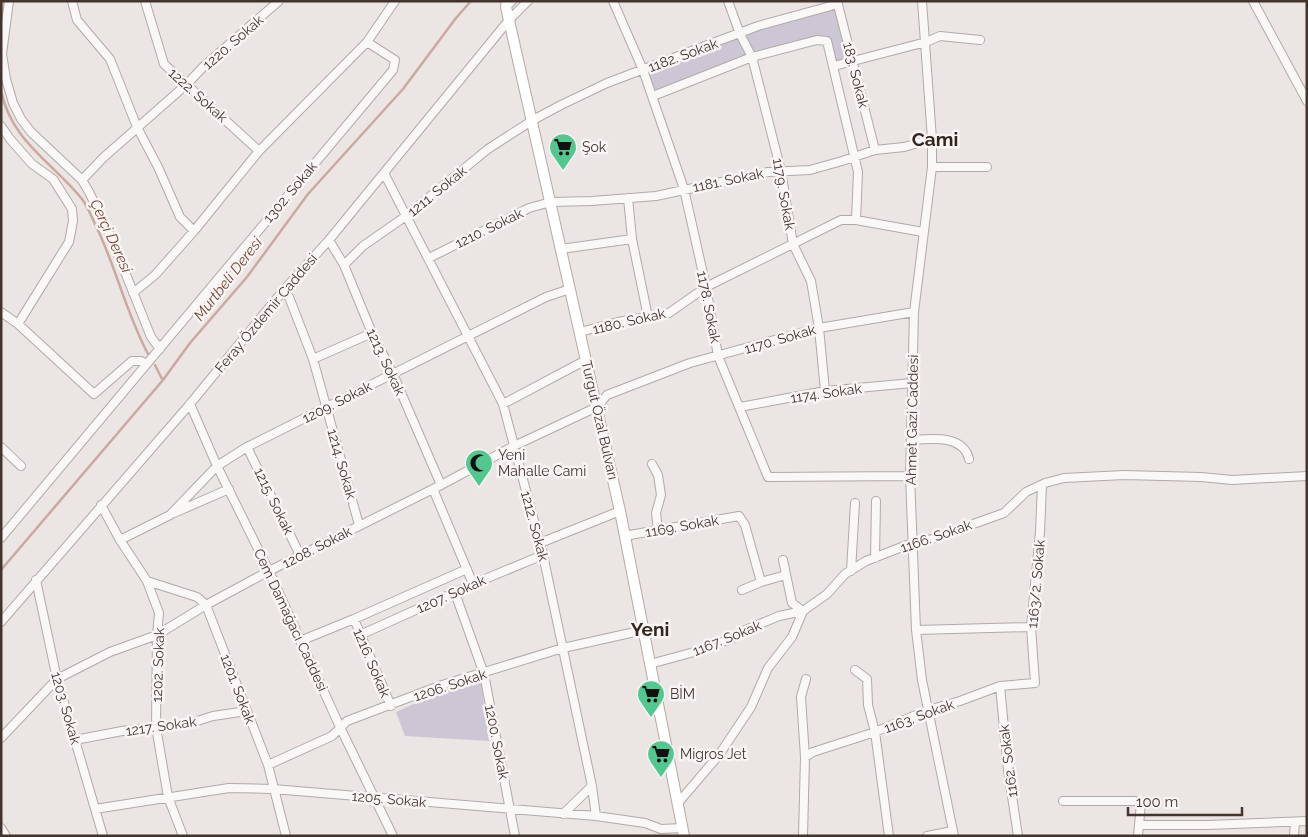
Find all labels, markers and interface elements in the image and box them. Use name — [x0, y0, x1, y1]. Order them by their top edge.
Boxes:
street label: 1220. Sokak — [200, 11, 267, 73]
street label: 1182. Sokak — [646, 35, 721, 75]
street label: 183. Sokak — [840, 40, 872, 110]
street label: 1222. Sokak — [165, 65, 231, 126]
district label: Cami — [912, 128, 958, 150]
supermarket icon: Şok — [548, 132, 578, 171]
place label: Şok — [582, 139, 607, 155]
street label: 1179. Sokak — [770, 157, 798, 232]
street label: 1302. Sokak — [260, 158, 321, 226]
street label: 1211. Sokak — [404, 162, 470, 219]
street label: 1181. Sokak — [691, 165, 765, 195]
water label: Çerçi Deresi — [86, 196, 136, 276]
street label: 1210. Sokak — [453, 204, 526, 251]
water label: Murtbeli Deresi — [190, 233, 267, 324]
street label: Feray Özdemir Caddesi — [210, 249, 320, 376]
street label: 1178. Sokak — [694, 270, 724, 345]
street label: 1180. Sokak — [591, 305, 668, 337]
street label: 1170. Sokak — [743, 321, 818, 357]
street label: 1213. Sokak — [363, 326, 409, 399]
street label: Ahmet Gazi Caddesi — [903, 354, 921, 486]
street label: Turgut Özal Bulvarı — [579, 358, 623, 481]
street label: 1209. Sokak — [300, 377, 375, 426]
street label: 1174. Sokak — [789, 380, 863, 406]
street label: 1214. Sokak — [324, 427, 360, 502]
place label: Yeni Mahalle Cami — [498, 447, 586, 479]
mosque icon: Yeni Mahalle Cami — [464, 448, 494, 487]
street label: 1215. Sokak — [251, 465, 297, 538]
street label: 1212. Sokak — [518, 489, 552, 563]
street label: 1169. Sokak — [644, 512, 720, 540]
street label: 1166. Sokak — [898, 516, 974, 556]
street label: 1208. Sokak — [280, 522, 355, 571]
street label: 1163/2. Sokak — [1024, 539, 1048, 629]
street label: Cem Damağacı Caddesi — [251, 546, 331, 694]
street label: 1207. Sokak — [414, 571, 488, 616]
street label: 1167. Sokak — [690, 617, 764, 659]
district label: Yeni — [631, 618, 669, 640]
street label: 1216. Sokak — [350, 626, 394, 700]
street label: 1202. Sokak — [149, 627, 167, 703]
street label: 1201. Sokak — [217, 652, 259, 727]
street label: 1206. Sokak — [411, 666, 489, 704]
street label: 1203. Sokak — [48, 670, 84, 747]
supermarket icon: BİM — [636, 679, 666, 718]
place label: BİM — [670, 684, 695, 702]
street label: 1163. Sokak — [882, 696, 957, 736]
street label: 1200. Sokak — [482, 703, 512, 781]
street label: 1217. Sokak — [125, 713, 198, 739]
street label: 1162. Sokak — [996, 723, 1020, 798]
supermarket icon: Migros Jet — [646, 739, 676, 778]
place label: Migros Jet — [680, 746, 747, 762]
scale bar — [1128, 784, 1242, 816]
street label: 1205. Sokak — [351, 788, 428, 810]
text: 100 m — [1136, 793, 1178, 811]

